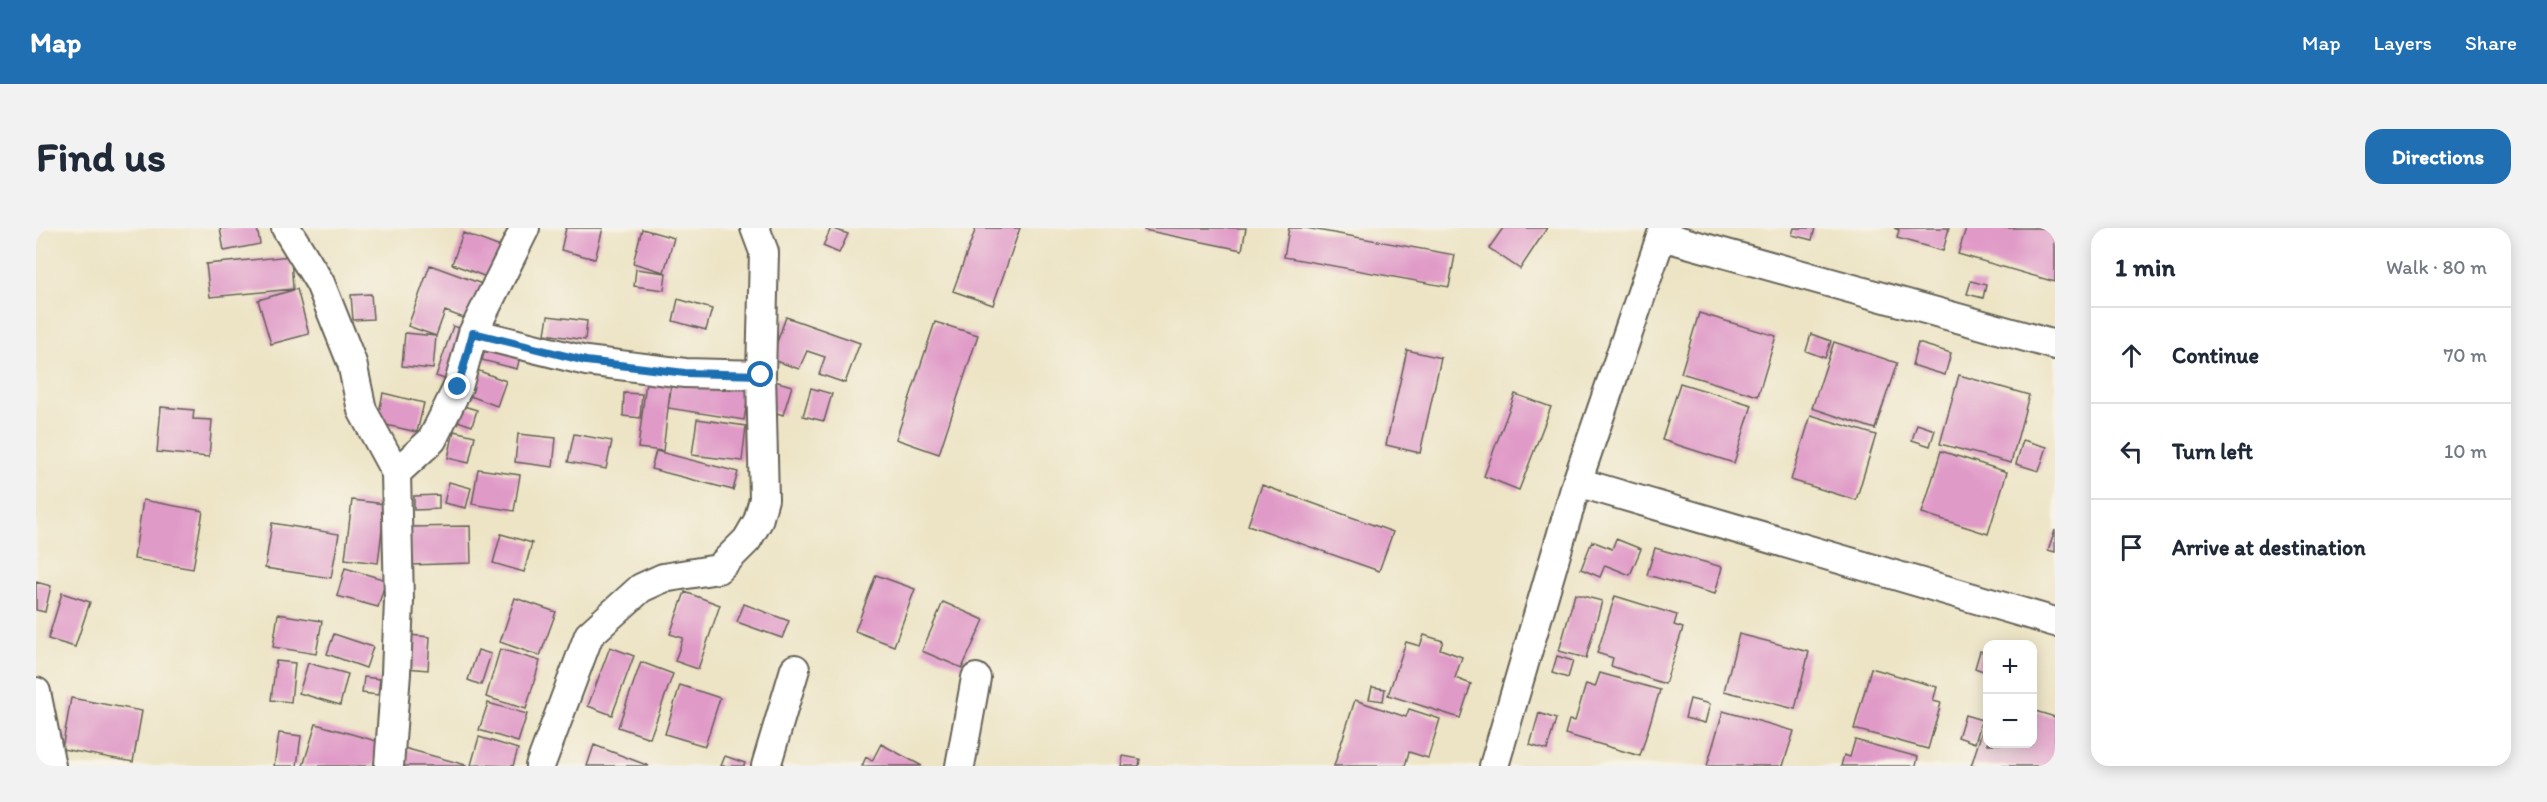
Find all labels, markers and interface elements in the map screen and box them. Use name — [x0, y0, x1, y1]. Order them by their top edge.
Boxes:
text: Map — [30, 25, 81, 59]
text: Map — [2302, 30, 2341, 55]
text: Layers — [2374, 30, 2432, 55]
text: Share — [2465, 30, 2517, 55]
button: Directions — [2365, 129, 2511, 184]
text: Find us — [36, 131, 166, 182]
text: 1 min — [2115, 251, 2175, 283]
text: Walk · 80 m — [2386, 255, 2487, 279]
icon: ahead — [2115, 339, 2148, 372]
text: Continue — [2172, 342, 2259, 369]
text: 70 m — [2443, 343, 2487, 367]
route start — [747, 361, 773, 387]
route end — [444, 373, 470, 399]
icon: left — [2115, 435, 2148, 468]
text: Turn left — [2172, 438, 2253, 465]
text: 10 m — [2444, 439, 2487, 463]
icon: arrive — [2115, 531, 2148, 564]
text: Arrive at destination — [2172, 534, 2366, 561]
map controls — [1983, 640, 2037, 748]
button: + — [1983, 640, 2037, 694]
button: − — [1983, 694, 2037, 748]

